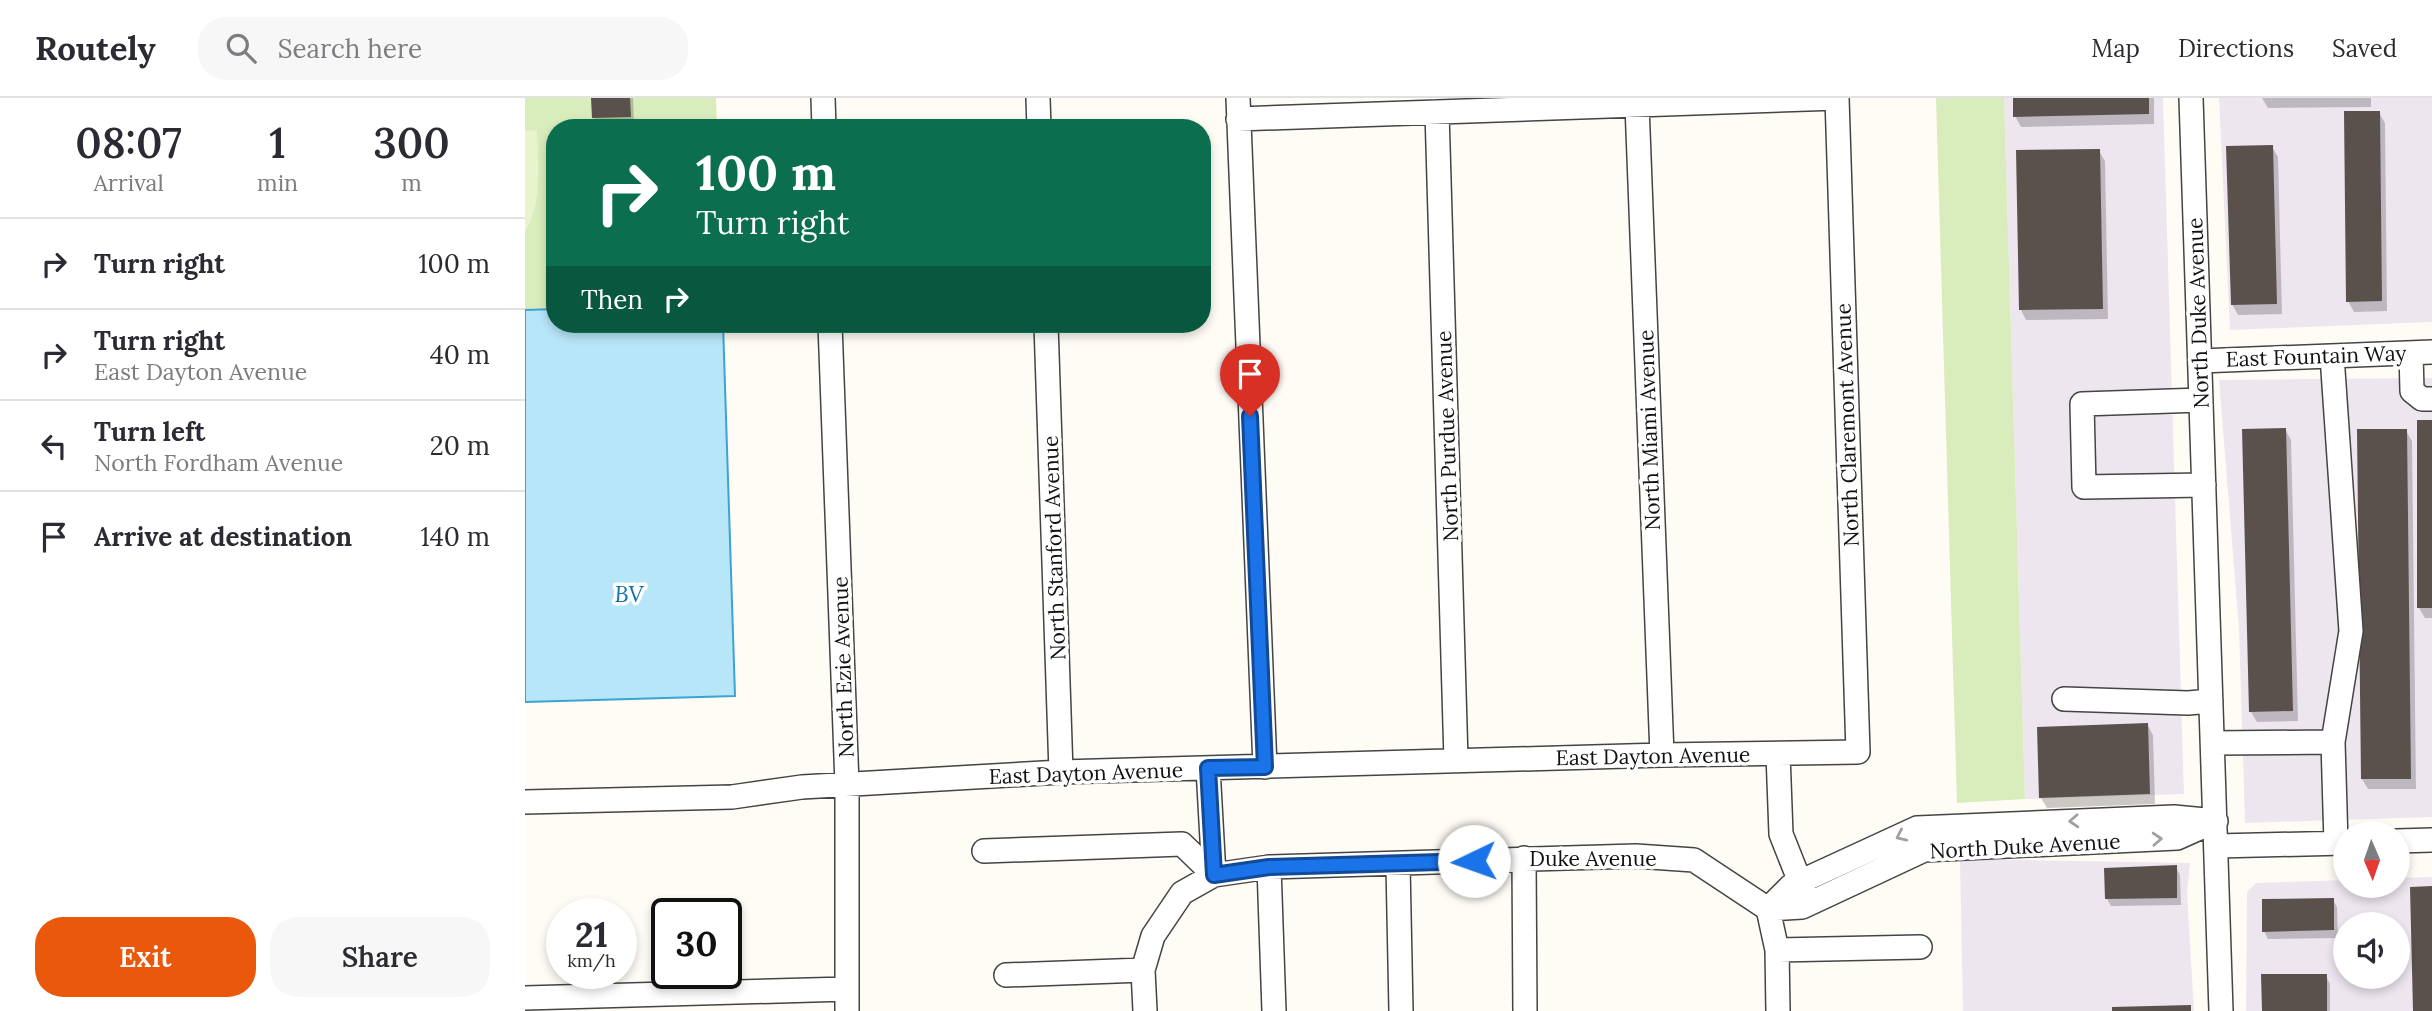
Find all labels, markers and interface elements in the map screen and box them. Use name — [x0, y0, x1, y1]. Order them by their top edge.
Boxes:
search box — [198, 17, 688, 80]
text: Routely — [35, 27, 156, 69]
icon: search — [222, 29, 260, 67]
text: Search here — [278, 32, 422, 65]
text: Map — [2091, 33, 2140, 64]
text: Directions — [2178, 33, 2294, 64]
text: Saved — [2332, 33, 2397, 64]
text: 08:07 — [75, 116, 182, 170]
text: 1 — [269, 116, 286, 170]
text: 300 — [373, 116, 450, 170]
text: 100 m — [696, 141, 836, 203]
icon: right — [581, 147, 672, 238]
text: Arrival — [93, 168, 164, 197]
text: min — [257, 168, 298, 197]
text: m — [401, 168, 422, 197]
text: Turn right — [696, 202, 849, 243]
street label: North Duke Avenue — [2181, 217, 2215, 409]
icon: right — [35, 245, 73, 283]
text: Turn right — [94, 247, 225, 280]
text: 100 m — [418, 247, 490, 280]
icon: right — [657, 280, 695, 318]
text: Then — [581, 283, 643, 316]
street label: North Claremont Avenue — [1829, 303, 1865, 547]
text: Turn right — [94, 324, 225, 357]
street label: North Miami Avenue — [1632, 329, 1666, 531]
street label: North Purdue Avenue — [1430, 330, 1464, 542]
icon: right — [35, 336, 73, 374]
text: 40 m — [430, 338, 490, 371]
street label: East Fountain Way — [2225, 339, 2407, 373]
pin — [1220, 344, 1280, 416]
icon: arrive — [1231, 355, 1269, 393]
text: East Dayton Avenue — [94, 357, 307, 386]
text: Turn left — [94, 415, 205, 448]
icon: left — [35, 427, 73, 465]
text: 20 m — [430, 429, 490, 462]
street label: North Stanford Avenue — [1037, 435, 1071, 661]
text: North Fordham Avenue — [94, 448, 343, 477]
icon: arrive — [35, 518, 73, 556]
text: Arrive at destination — [94, 520, 352, 553]
text: 140 m — [420, 520, 490, 553]
street label: North Ezie Avenue — [826, 576, 860, 758]
water label: BV — [615, 579, 645, 608]
street label: East Dayton Avenue — [1555, 741, 1751, 771]
street label: East Dayton Avenue — [988, 756, 1184, 790]
one-way arrow — [2068, 814, 2079, 829]
north arrow — [2333, 821, 2410, 898]
map controls — [2333, 821, 2410, 989]
position arrow — [1437, 824, 1511, 898]
one-way arrow — [1896, 828, 1908, 842]
street label: North Duke Avenue — [1929, 828, 2121, 864]
one-way arrow — [2152, 832, 2163, 847]
street label: Duke Avenue — [1529, 845, 1657, 872]
speed limit sign: 30 — [651, 898, 742, 989]
text: 21 — [575, 912, 608, 957]
button: sound — [2333, 912, 2410, 989]
button: Exit — [35, 917, 256, 997]
button: Share — [270, 917, 490, 997]
text: km/h — [567, 949, 616, 972]

